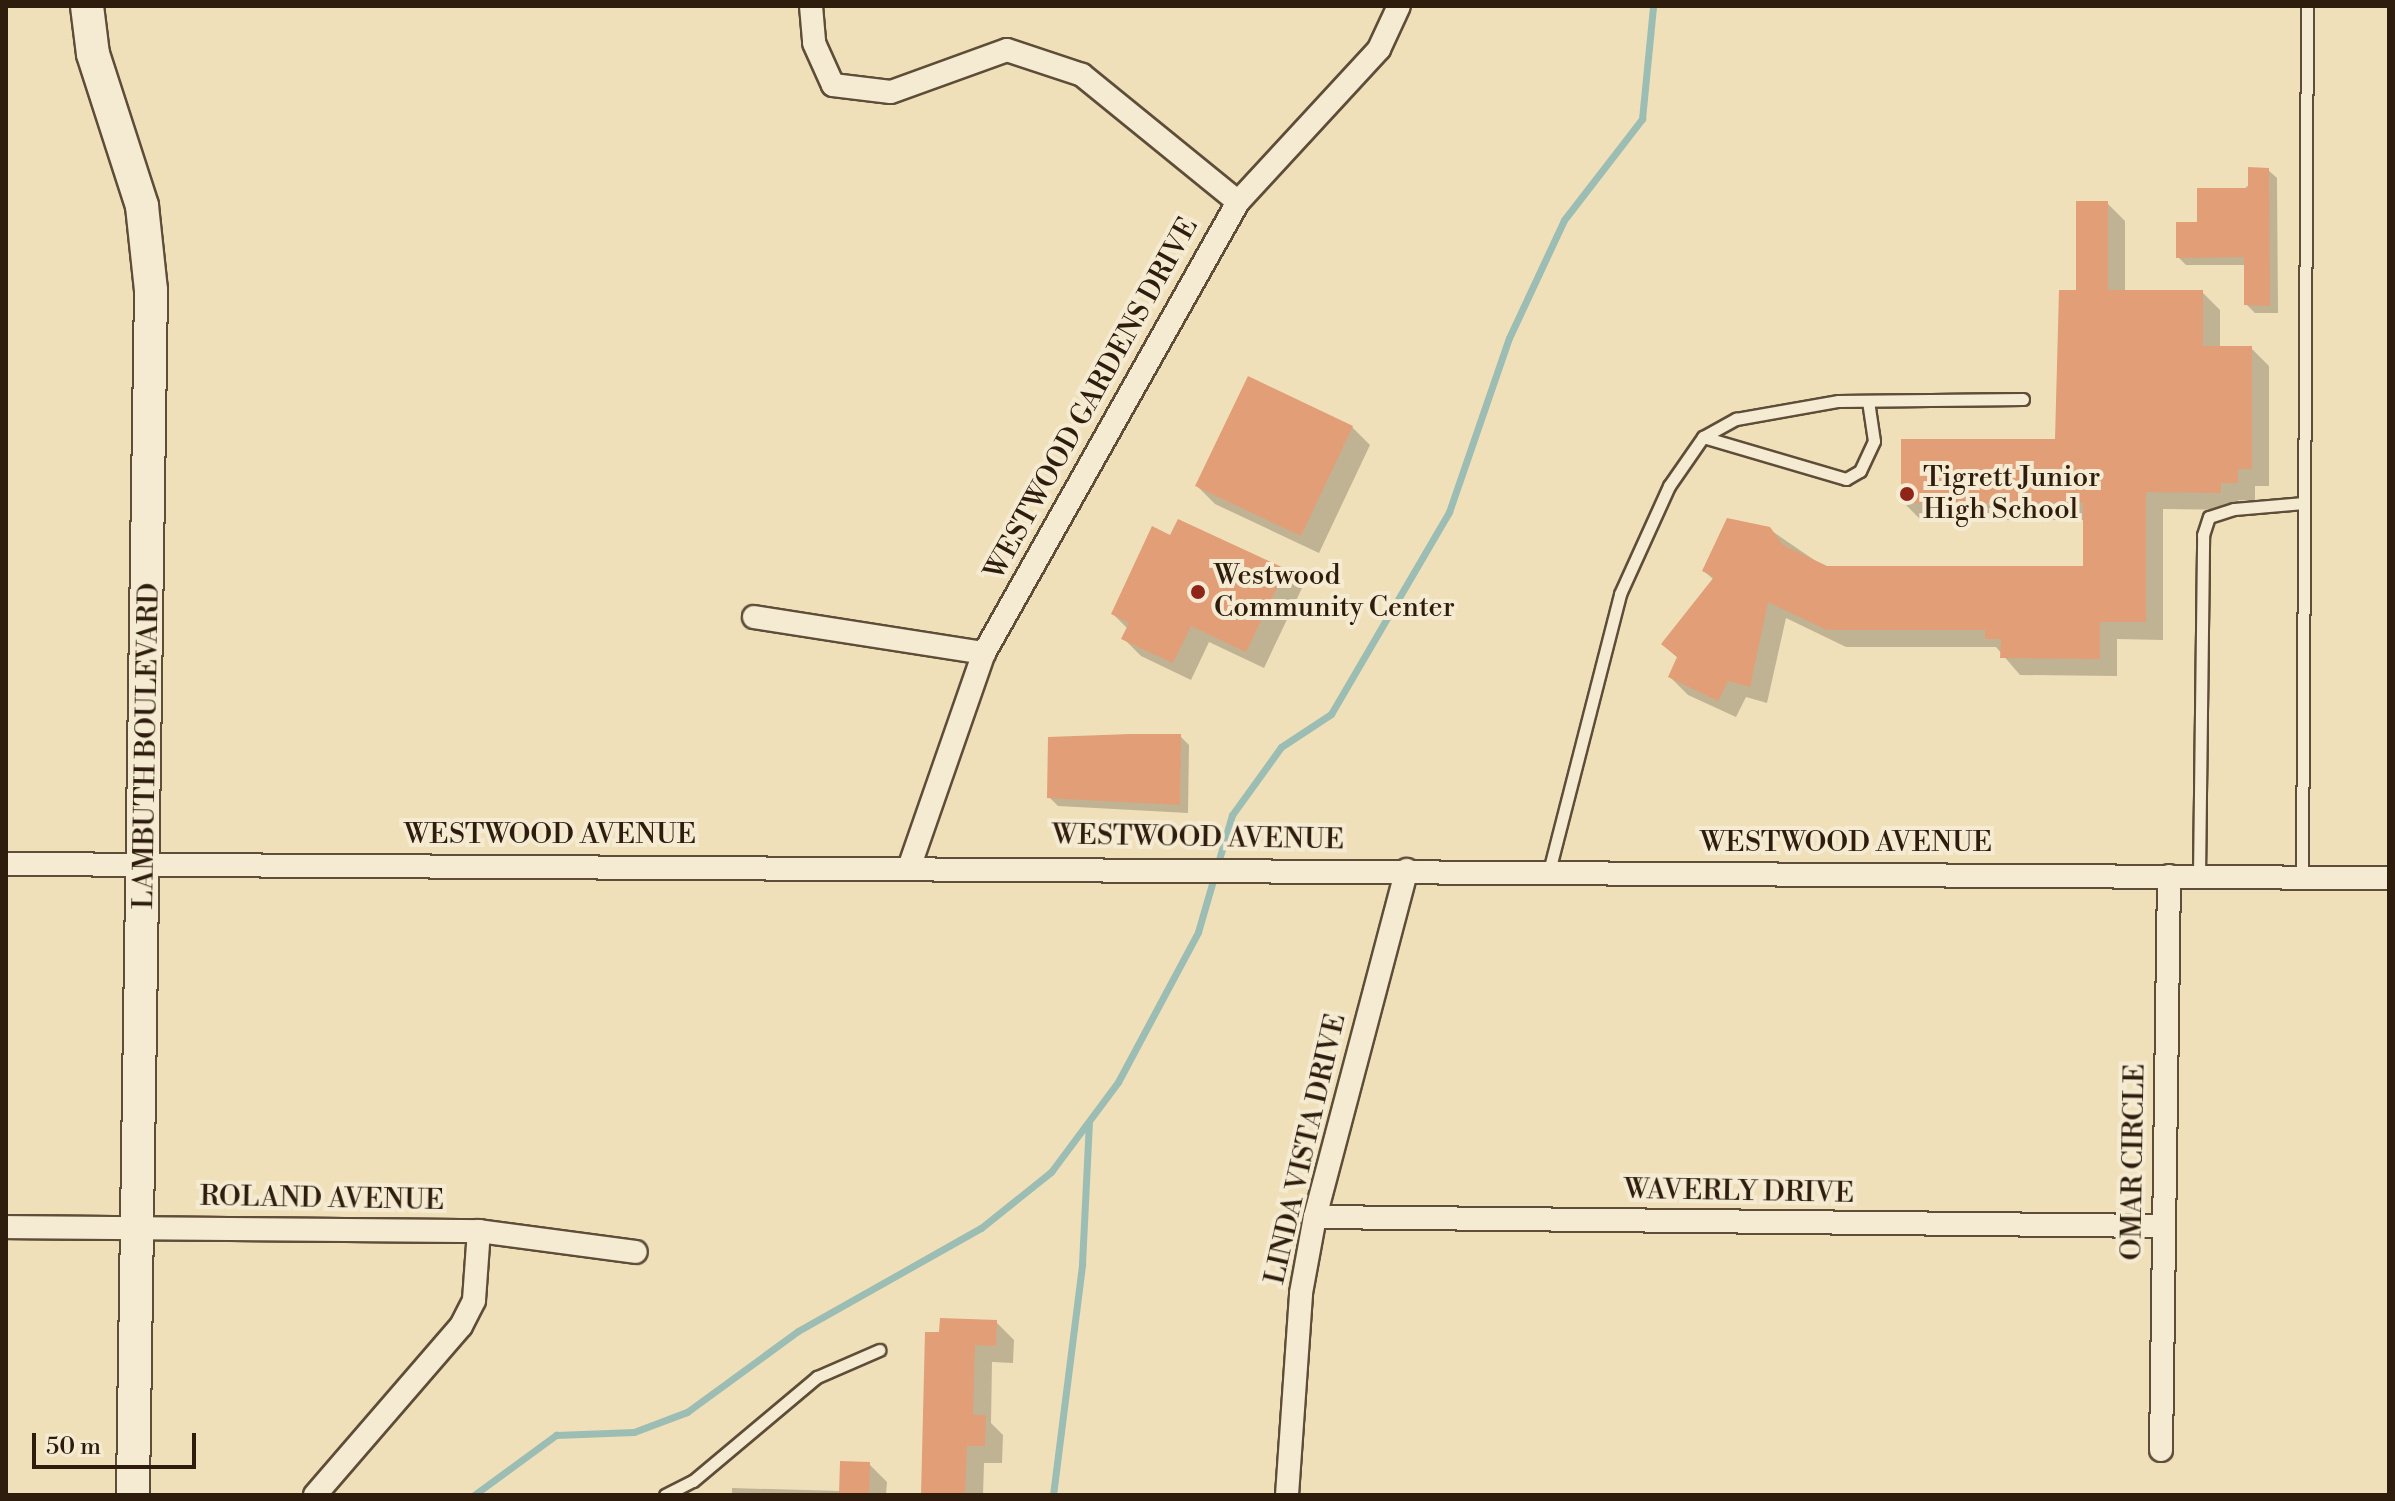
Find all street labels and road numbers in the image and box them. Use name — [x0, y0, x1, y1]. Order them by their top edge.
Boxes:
street label: WESTWOOD GARDENS DRIVE — [978, 212, 1206, 586]
street label: LAMBUTH BOULEVARD — [127, 583, 167, 909]
street label: WESTWOOD AVENUE — [404, 818, 696, 852]
street label: WESTWOOD AVENUE — [1052, 819, 1344, 857]
street label: WESTWOOD AVENUE — [1700, 826, 1992, 860]
street label: LINDA VISTA DRIVE — [1259, 1010, 1353, 1288]
street label: OMAR CIRCLE — [2115, 1063, 2153, 1261]
street label: WAVERLY DRIVE — [1624, 1173, 1854, 1211]
street label: ROLAND AVENUE — [200, 1180, 444, 1218]

